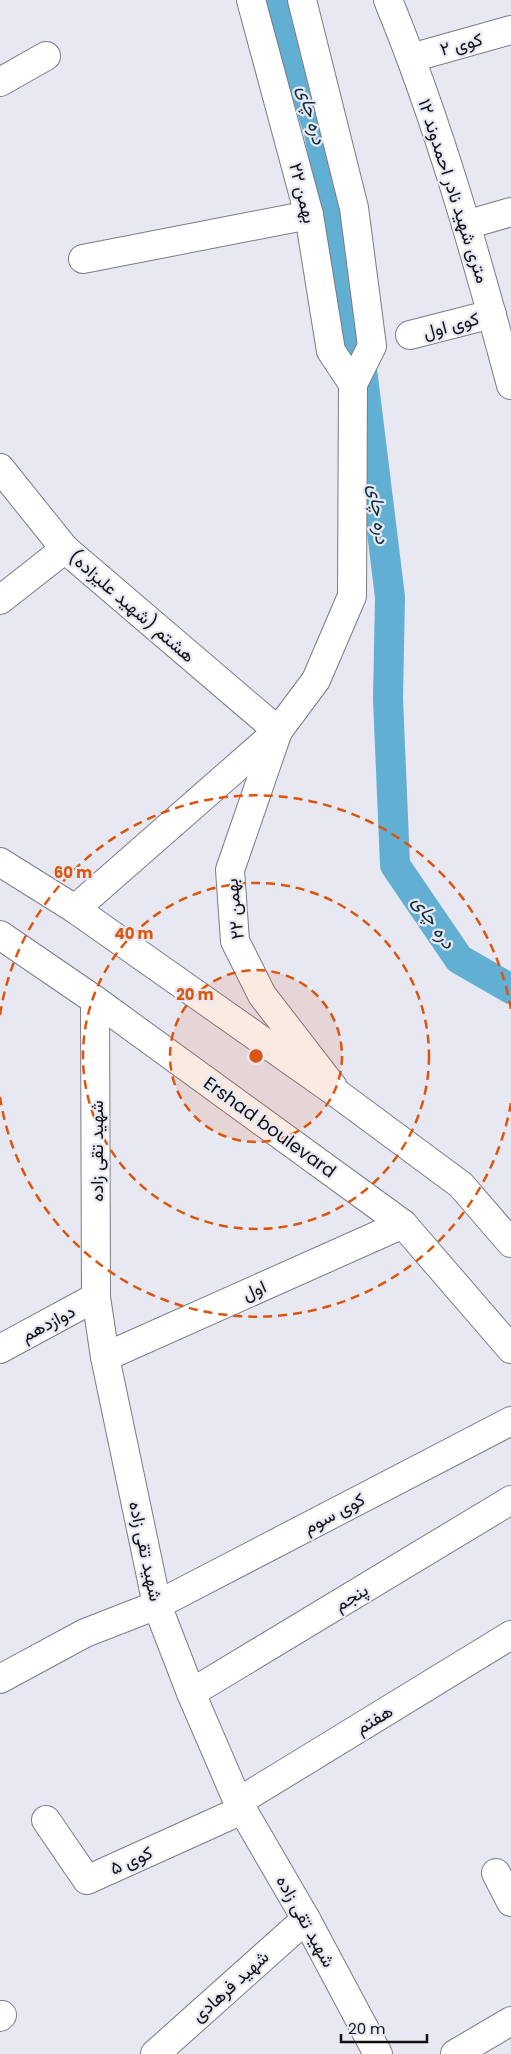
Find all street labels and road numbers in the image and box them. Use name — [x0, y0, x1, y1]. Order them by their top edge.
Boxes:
street label: کوی ۲ — [437, 26, 485, 62]
street label: ۱۲ متری شهید نادر احمدوند — [412, 96, 496, 286]
street label: ۲۲ بهمن — [283, 160, 323, 226]
street label: کوی اول — [420, 306, 482, 344]
street label: هشتم (شهید علیزاده) — [63, 544, 201, 668]
street label: ۲۲ بهمن — [218, 877, 250, 941]
street label: Ershad boulevard — [199, 1070, 341, 1184]
street label: شهید تقی زاده — [84, 1100, 109, 1202]
street label: اول — [238, 1274, 270, 1306]
street label: دوازدهم — [16, 1298, 80, 1348]
street label: کوی سوم — [299, 1486, 369, 1540]
street label: شهید تقی زاده — [123, 1499, 169, 1603]
street label: پنجم — [329, 1577, 373, 1617]
street label: هفتم — [351, 1698, 397, 1740]
street label: کوی ۵ — [106, 1840, 156, 1880]
street label: شهید تقی زاده — [270, 1871, 342, 1971]
street label: شهید فرهادی — [186, 1944, 274, 2028]

